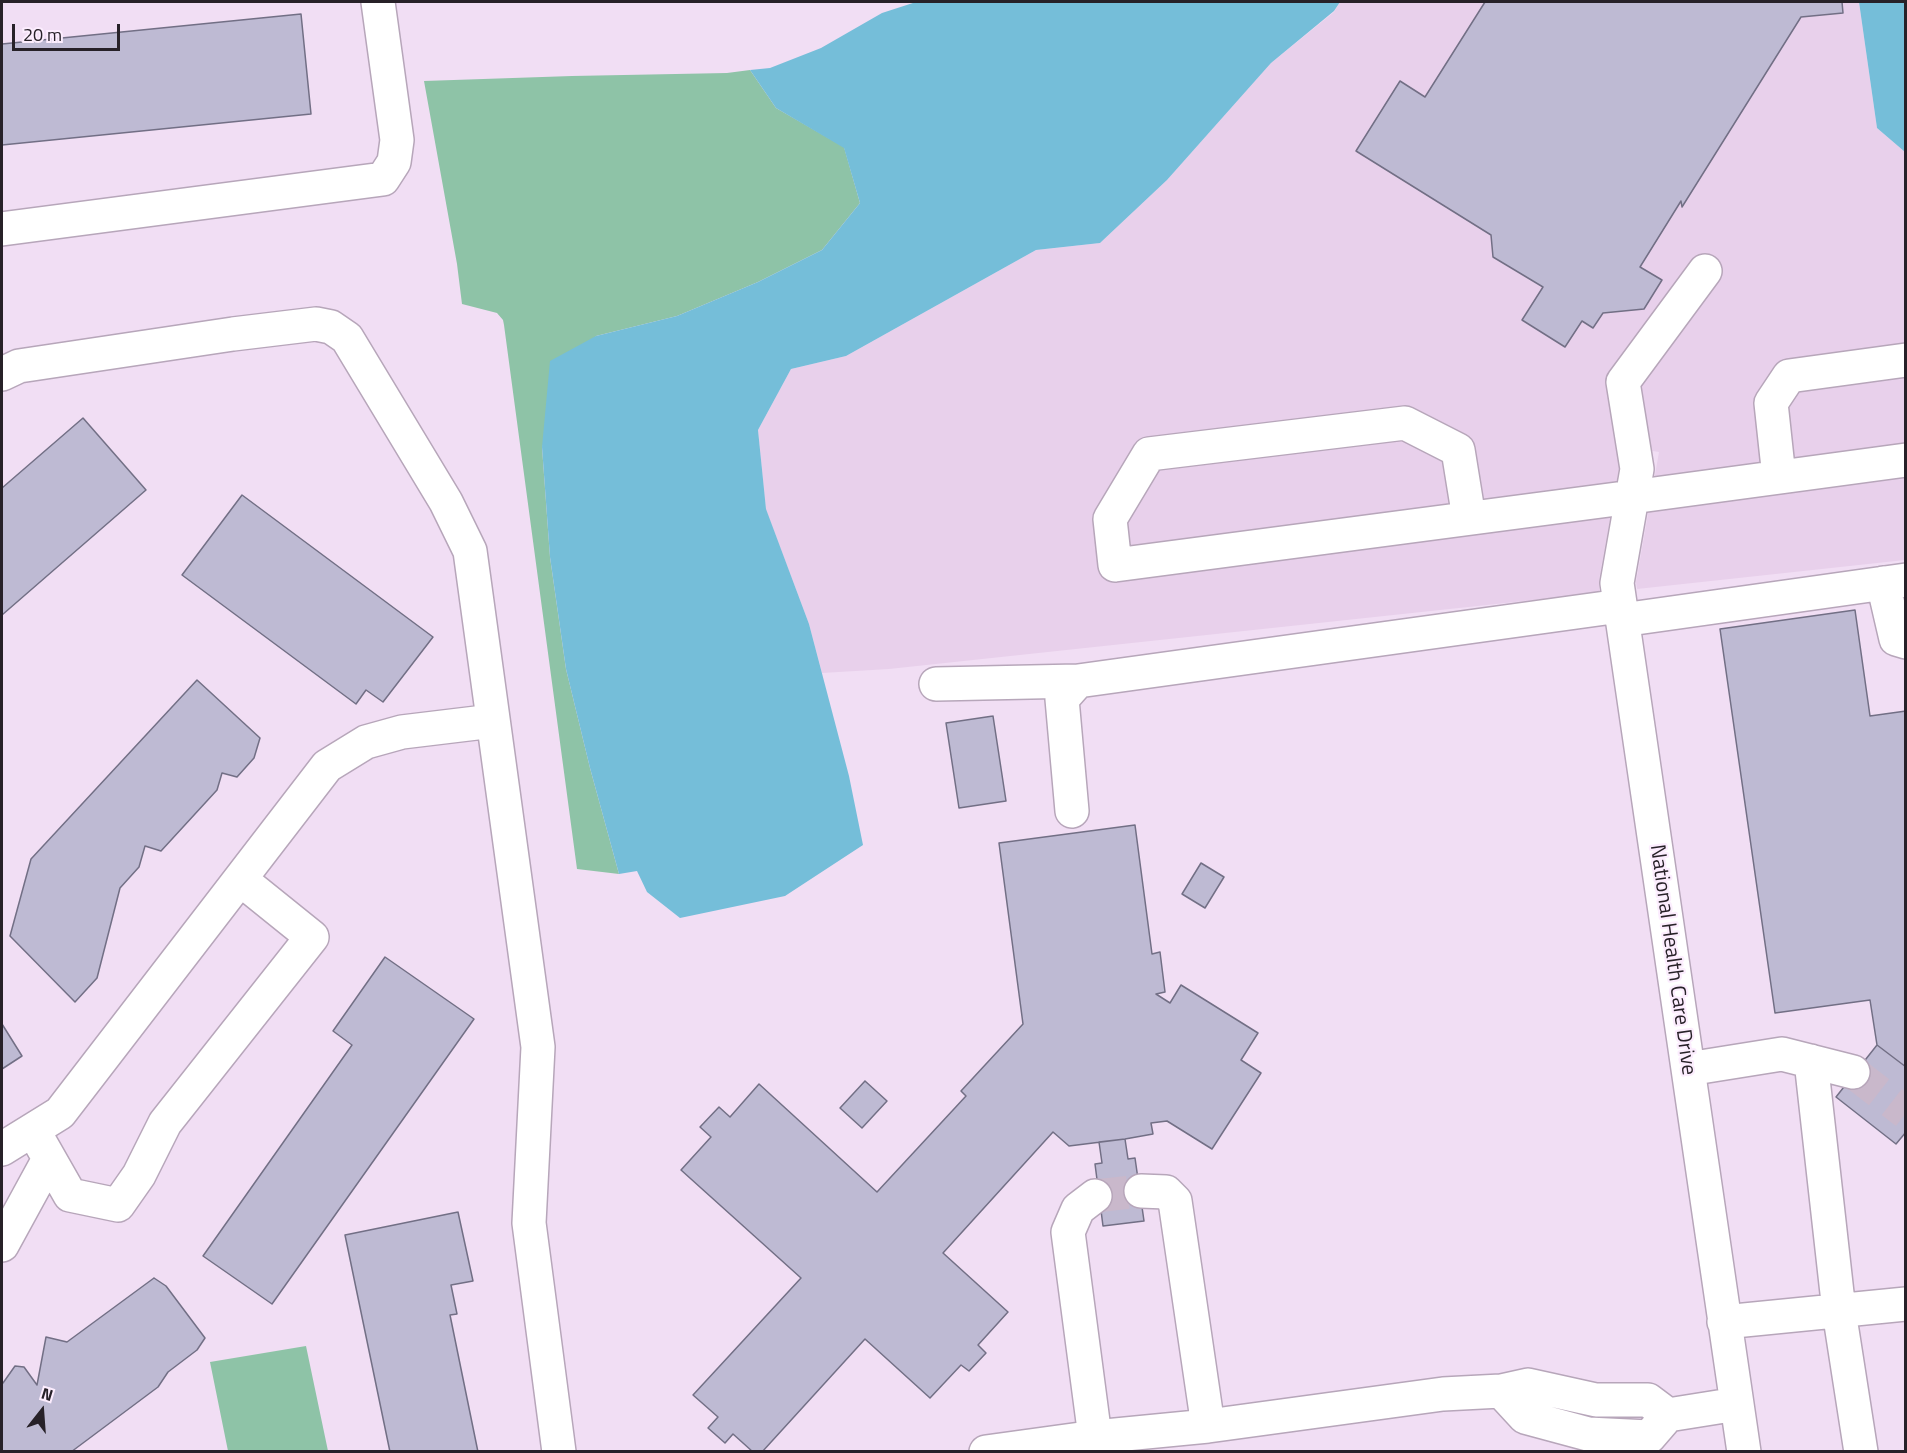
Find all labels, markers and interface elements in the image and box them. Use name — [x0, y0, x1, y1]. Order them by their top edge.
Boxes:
scale bar — [15, 12, 123, 50]
text: 20 m — [23, 21, 62, 48]
street label: National Health Care Drive — [1643, 843, 1701, 1077]
north arrow — [12, 1381, 72, 1441]
text: N — [38, 1381, 56, 1407]

